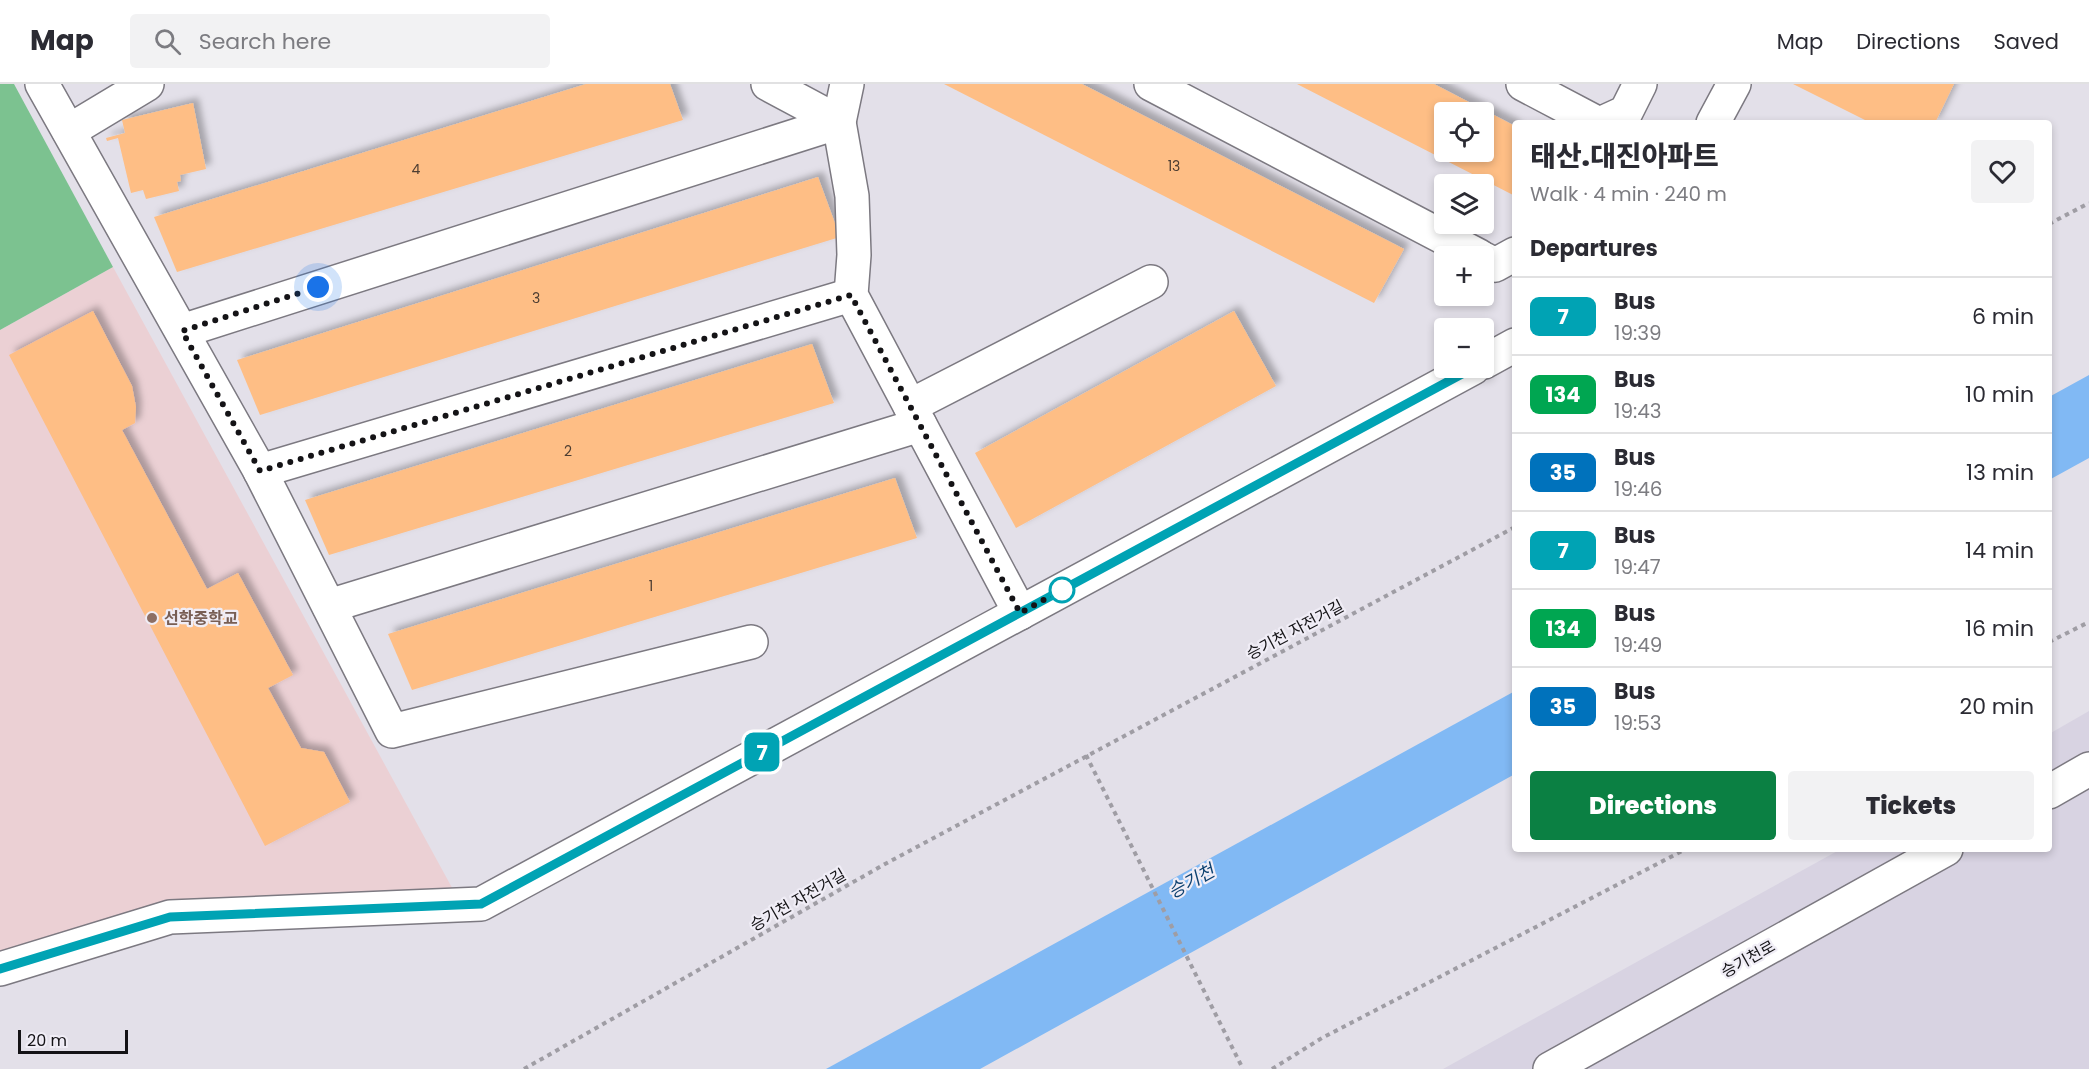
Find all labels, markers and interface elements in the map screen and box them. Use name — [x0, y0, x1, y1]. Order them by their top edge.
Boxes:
search box — [130, 14, 550, 68]
text: Map — [30, 21, 94, 60]
icon: search — [151, 25, 184, 58]
text: Search here — [199, 26, 331, 57]
text: Map — [1777, 27, 1823, 56]
text: Directions — [1856, 27, 1960, 56]
text: Saved — [1993, 27, 2059, 56]
map controls — [1434, 102, 1494, 378]
button: locate — [1434, 102, 1494, 162]
text: 태산.대진아파트 — [1530, 137, 1719, 176]
button: heart — [1971, 140, 2034, 203]
house number: 13 — [1168, 156, 1180, 176]
house number: 4 — [412, 159, 421, 179]
button: layers — [1434, 174, 1494, 234]
text: Walk · 4 min · 240 m — [1530, 180, 1727, 208]
text: Departures — [1530, 233, 1658, 264]
button: + — [1434, 246, 1494, 306]
your location — [303, 272, 333, 302]
text: Bus — [1614, 286, 1656, 317]
house number: 3 — [532, 288, 540, 308]
text: 6 min — [1972, 301, 2034, 332]
text: 7 — [1557, 302, 1569, 331]
button: − — [1434, 318, 1494, 378]
text: 19:39 — [1614, 319, 1662, 347]
text: Bus — [1614, 364, 1656, 395]
text: 10 min — [1965, 379, 2034, 410]
text: 134 — [1546, 380, 1580, 409]
text: 19:43 — [1614, 397, 1662, 425]
house number: 2 — [564, 441, 572, 461]
text: Bus — [1614, 442, 1656, 473]
text: 13 min — [1966, 457, 2034, 488]
text: 35 — [1550, 458, 1576, 487]
text: 19:46 — [1614, 475, 1663, 503]
text: Bus — [1614, 520, 1656, 551]
text: 14 min — [1965, 535, 2034, 566]
text: 7 — [1557, 536, 1569, 565]
text: 19:47 — [1614, 553, 1661, 581]
house number: 1 — [649, 576, 653, 596]
unlabelled marker — [1049, 577, 1075, 603]
street label: 승기천 자전거길 — [1242, 595, 1348, 665]
text: Bus — [1614, 598, 1656, 629]
place label: 선학중학교 — [164, 607, 238, 630]
marker: 선학중학교 — [145, 611, 159, 625]
text: 16 min — [1965, 613, 2034, 644]
text: 134 — [1546, 614, 1580, 643]
text: 19:49 — [1614, 631, 1662, 659]
text: Bus — [1614, 676, 1656, 707]
text: 20 min — [1960, 691, 2034, 722]
text: 35 — [1550, 692, 1576, 721]
text: 19:53 — [1614, 709, 1662, 737]
line badge: 7 — [742, 732, 782, 772]
text: 7 — [756, 738, 768, 767]
button: Directions — [1530, 771, 1776, 840]
button: Tickets — [1788, 771, 2034, 840]
water label: 승기천 — [1163, 857, 1221, 904]
street label: 승기천 자전거길 — [746, 863, 850, 937]
street label: 승기천로 — [1717, 935, 1780, 983]
scale bar — [18, 1027, 128, 1054]
text: 20 m — [27, 1029, 67, 1052]

